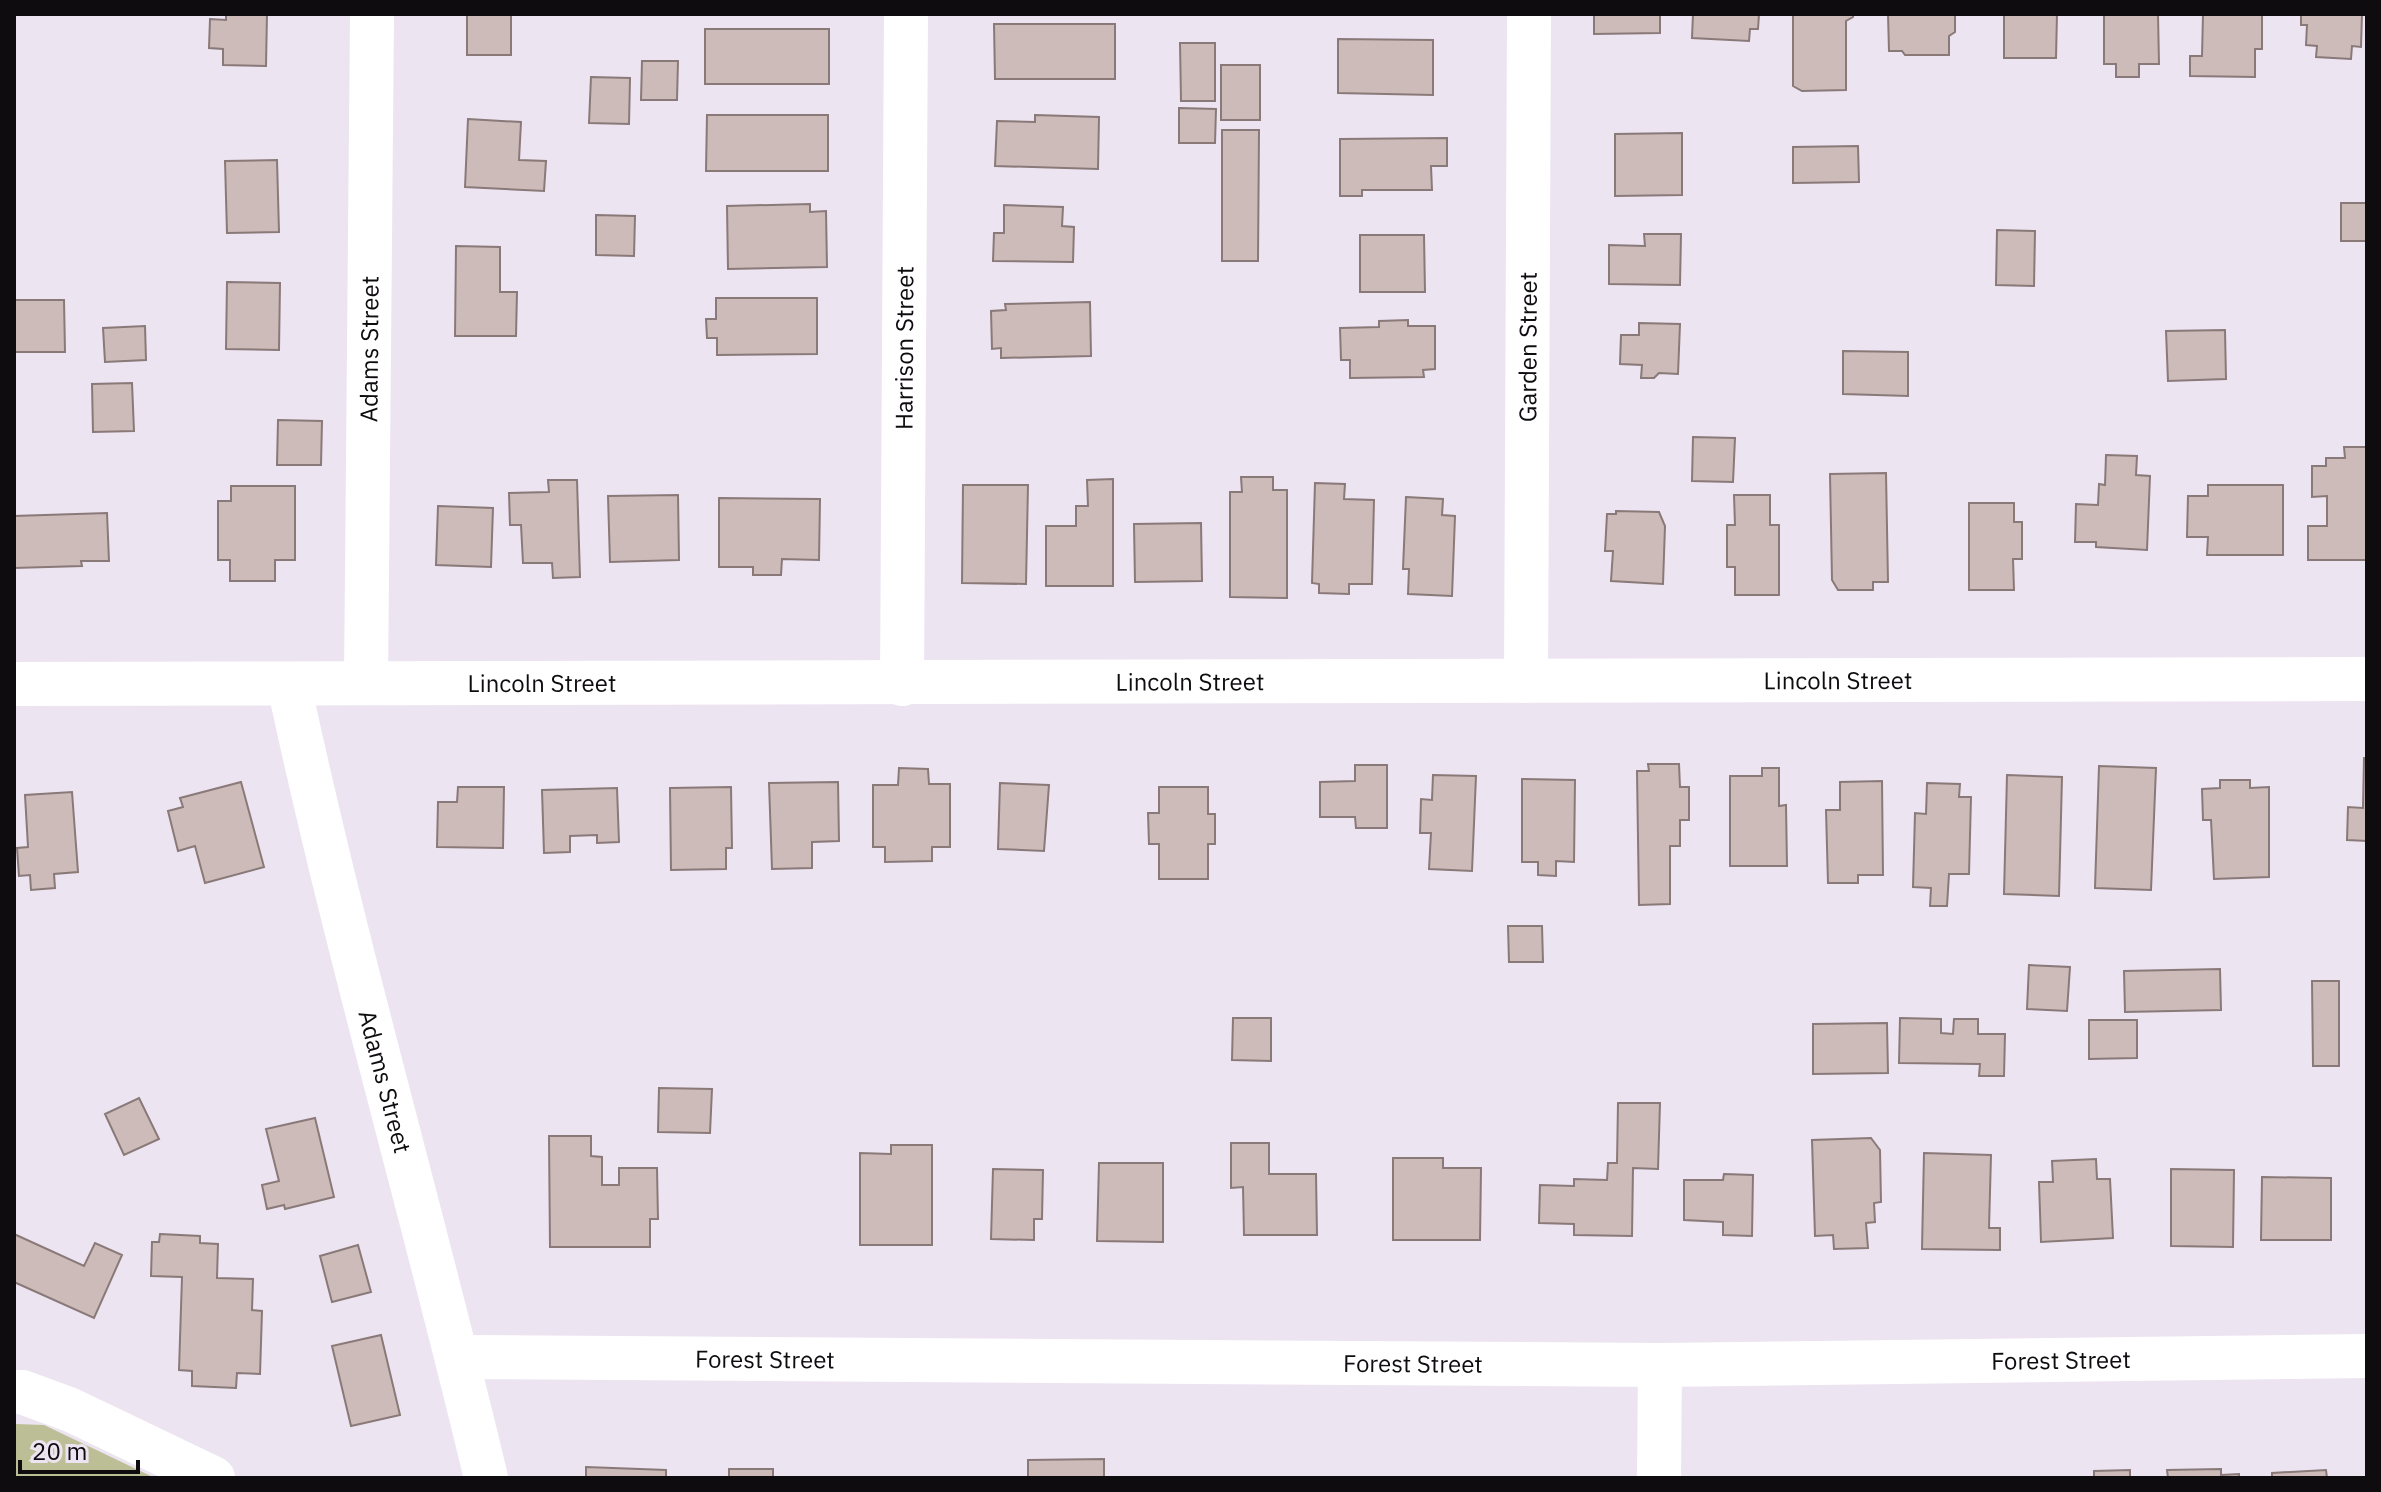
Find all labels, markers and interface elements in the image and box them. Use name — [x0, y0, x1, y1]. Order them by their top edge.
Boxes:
street label: Harrison Street — [888, 266, 920, 430]
street label: Garden Street — [1511, 272, 1544, 422]
street label: Adams Street — [352, 276, 386, 422]
street label: Lincoln Street — [1764, 664, 1912, 696]
street label: Lincoln Street — [1116, 665, 1264, 698]
street label: Lincoln Street — [468, 667, 616, 699]
street label: Adams Street — [351, 1007, 419, 1156]
street label: Forest Street — [695, 1343, 835, 1376]
street label: Forest Street — [1991, 1343, 2131, 1377]
street label: Forest Street — [1343, 1347, 1483, 1380]
scale bar — [20, 1424, 138, 1474]
text: 20 m — [32, 1435, 87, 1467]

